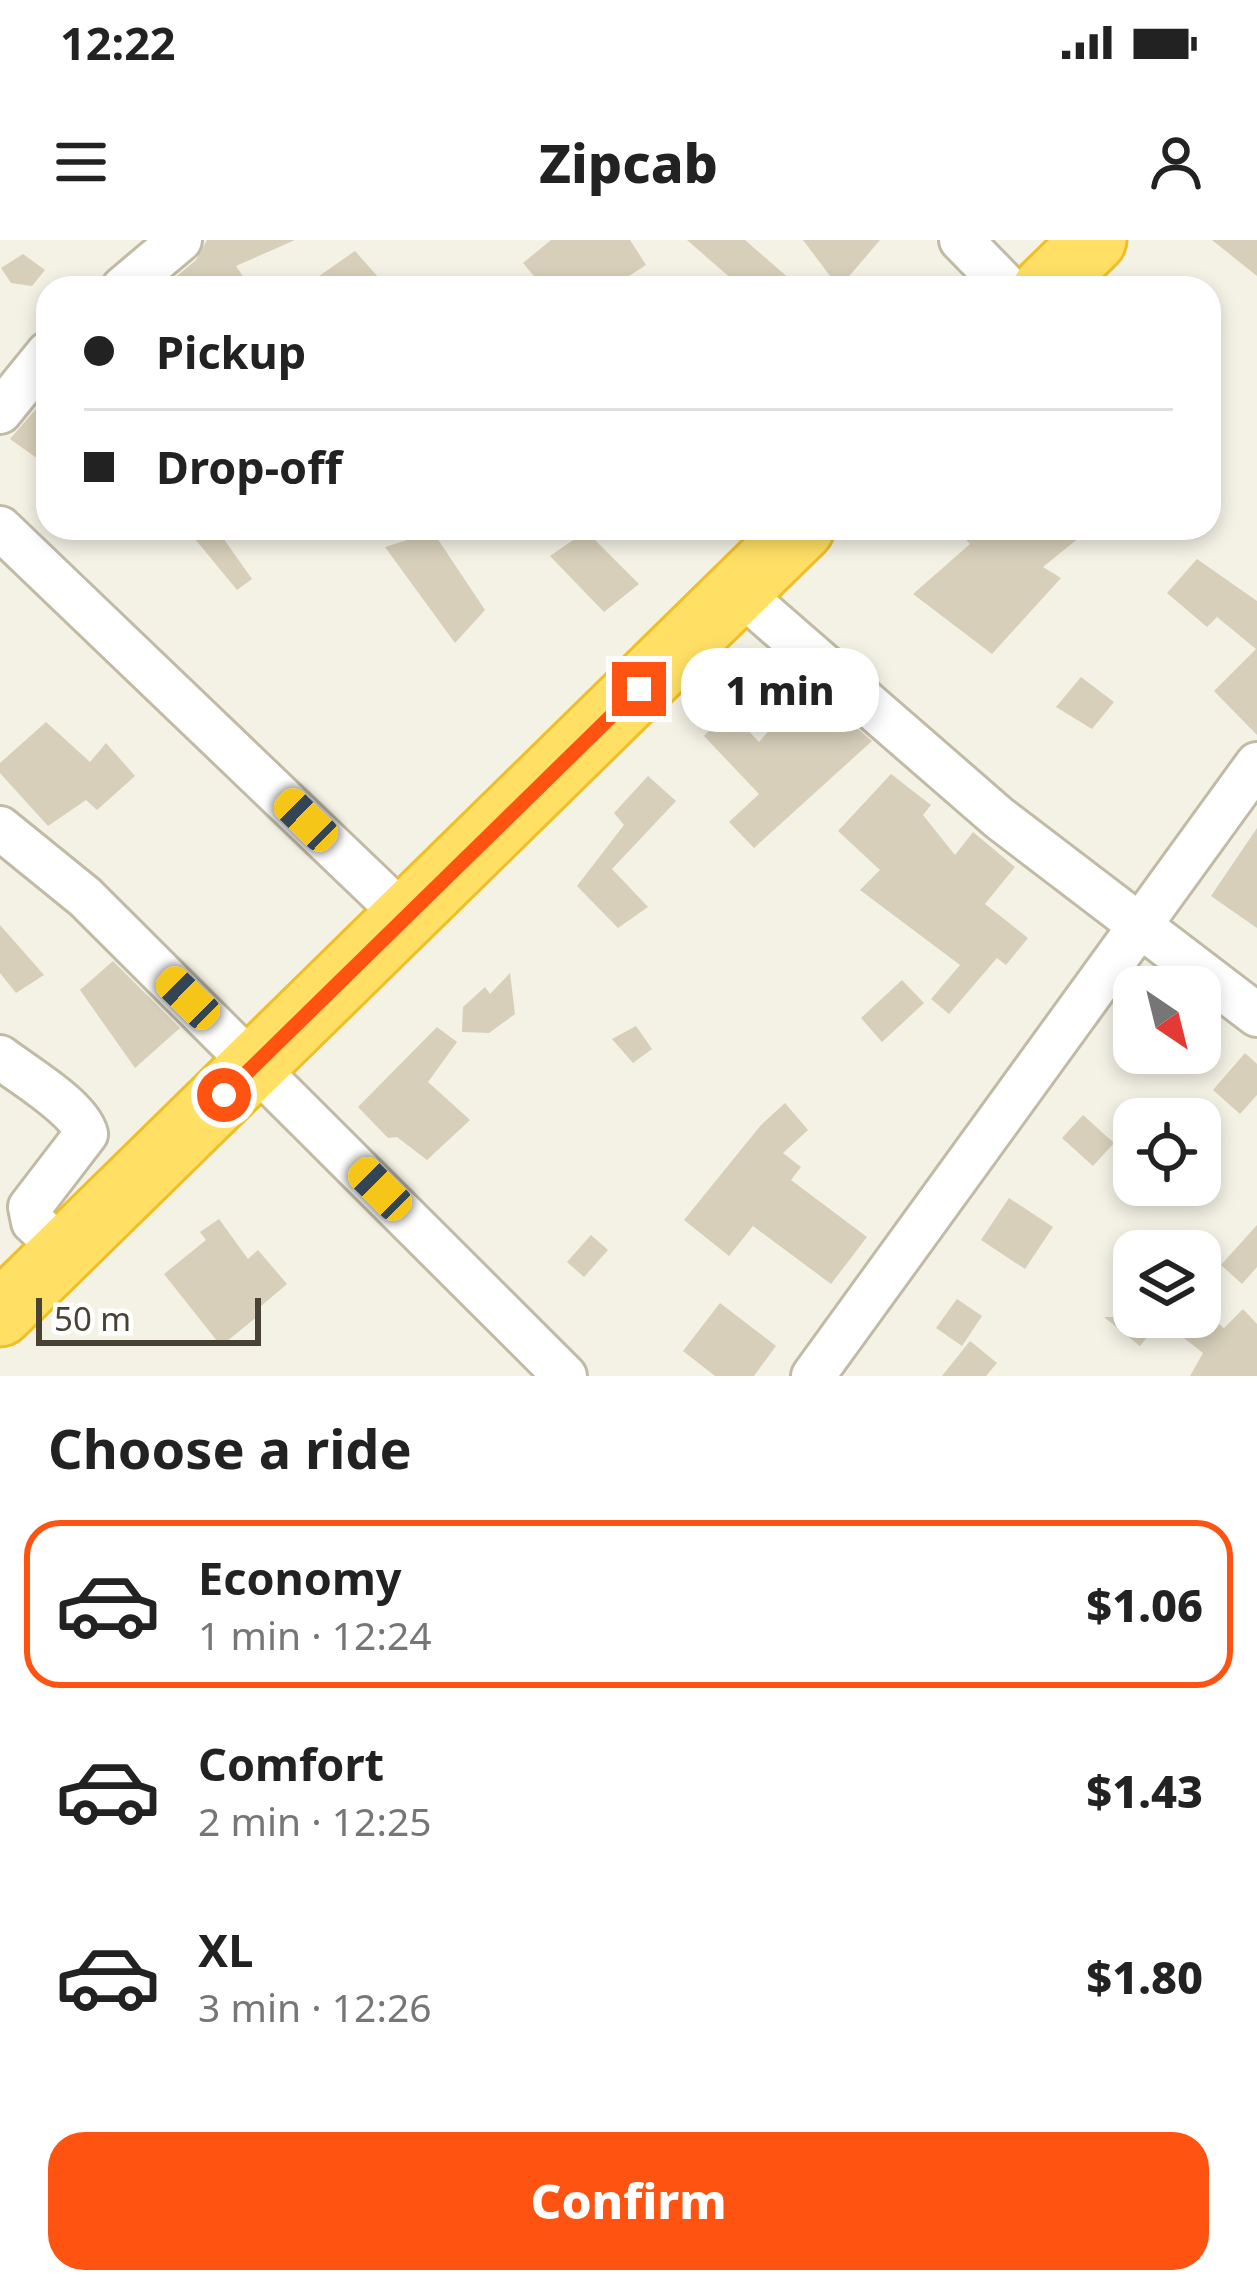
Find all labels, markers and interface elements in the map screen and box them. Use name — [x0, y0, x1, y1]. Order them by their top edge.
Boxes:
text: 12:22 — [60, 12, 176, 73]
text: Zipcab — [539, 125, 718, 199]
icon: menu — [48, 129, 114, 195]
icon: person — [1143, 129, 1209, 195]
text: Pickup — [156, 321, 306, 382]
text: Drop-off — [156, 436, 342, 497]
callout: 1 min — [681, 647, 879, 731]
route end — [612, 662, 666, 716]
text: 1 min — [726, 663, 834, 716]
car — [268, 782, 344, 858]
car — [150, 960, 226, 1036]
north arrow — [1113, 966, 1221, 1074]
map controls — [1113, 966, 1221, 1338]
route start — [197, 1068, 251, 1122]
button: locate — [1113, 1098, 1221, 1206]
car — [342, 1151, 418, 1227]
button: layers — [1113, 1230, 1221, 1338]
scale bar — [36, 1292, 261, 1345]
text: 50 m — [54, 1296, 131, 1341]
text: Choose a ride — [48, 1411, 412, 1485]
text: Economy — [198, 1547, 402, 1608]
icon: car — [54, 1550, 162, 1658]
text: $1.06 — [1086, 1574, 1203, 1635]
text: 1 min · 12:24 — [198, 1608, 432, 1661]
text: Comfort — [198, 1733, 384, 1794]
icon: car — [54, 1736, 162, 1844]
text: $1.43 — [1086, 1760, 1203, 1821]
text: 2 min · 12:25 — [198, 1794, 432, 1847]
text: XL — [198, 1919, 253, 1980]
icon: car — [54, 1922, 162, 2030]
text: $1.80 — [1086, 1946, 1203, 2007]
text: 3 min · 12:26 — [198, 1980, 432, 2033]
button: Confirm — [48, 2132, 1209, 2270]

